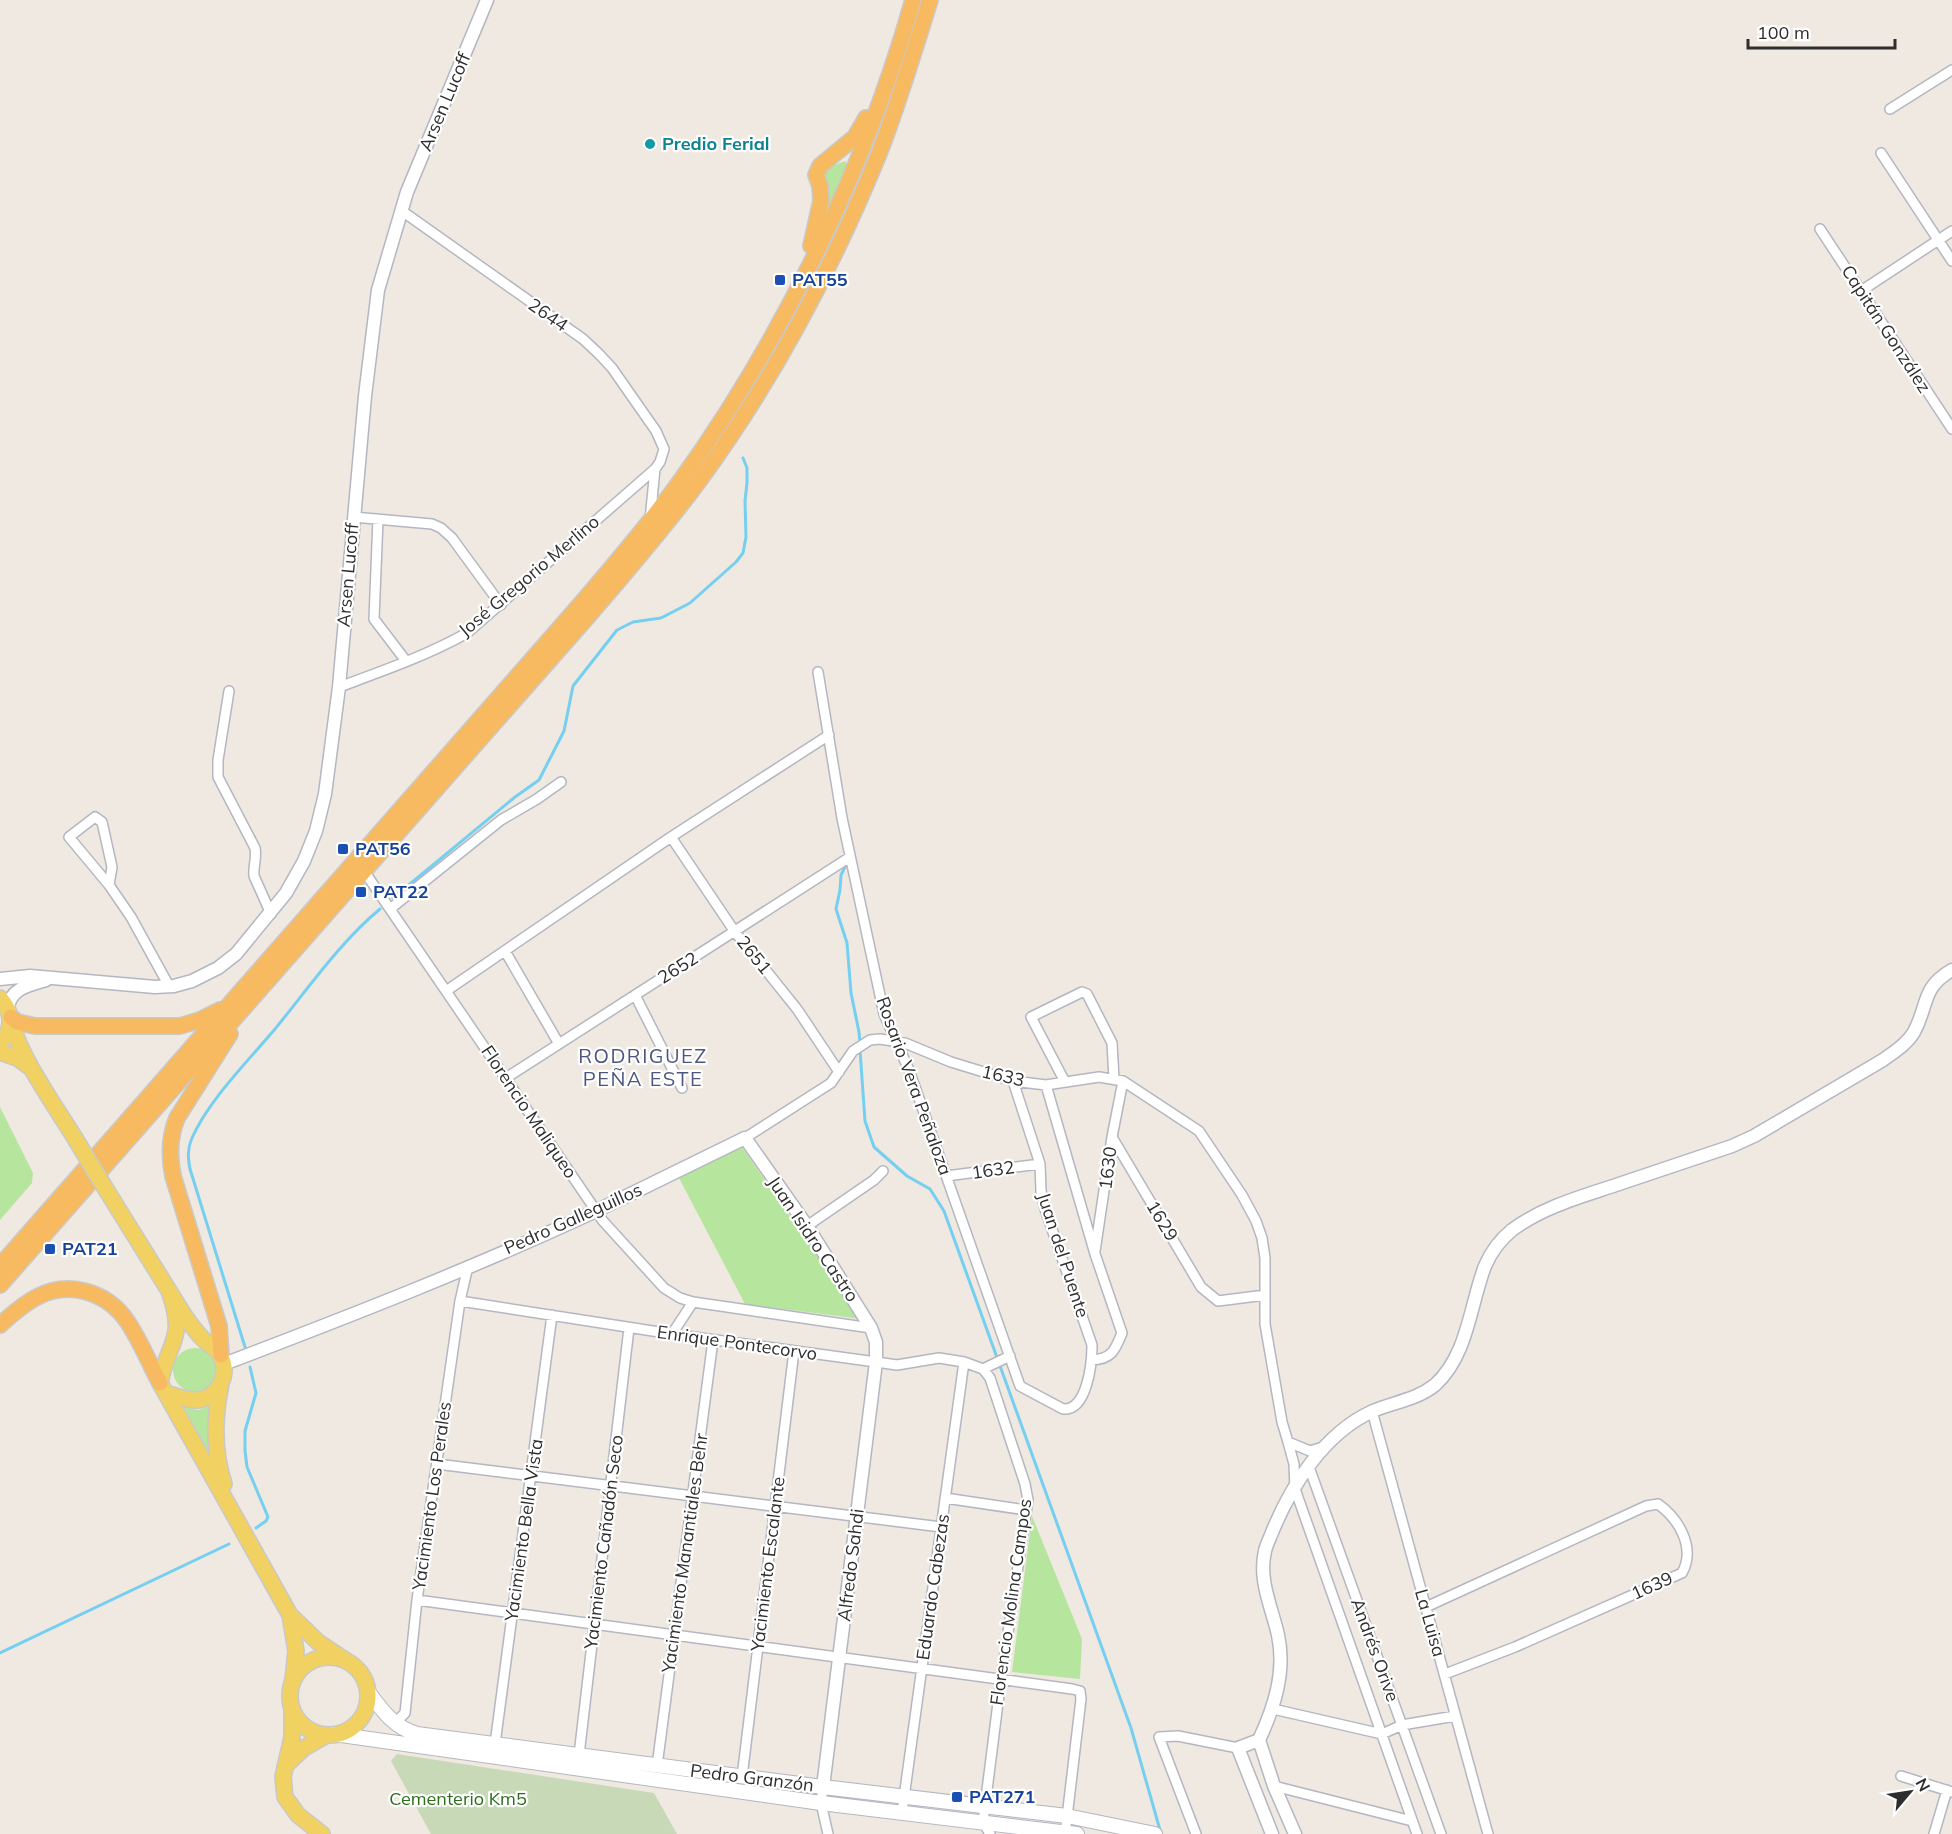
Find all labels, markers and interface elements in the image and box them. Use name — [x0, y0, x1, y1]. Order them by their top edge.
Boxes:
scale bar — [1748, 12, 1895, 50]
text: 100 m — [1757, 21, 1810, 44]
street label: Arsen Lucoff — [414, 48, 476, 154]
place label: Predio Ferial — [662, 132, 770, 155]
marker: Predio Ferial — [643, 137, 657, 151]
street label: Capitán González — [1837, 261, 1936, 397]
place label: PAT55 — [792, 268, 848, 291]
marker: PAT55 — [773, 273, 787, 287]
street label: 2644 — [524, 293, 573, 337]
street label: José Gregorio Merlino — [453, 510, 604, 641]
street label: Arsen Lucoff — [331, 521, 364, 628]
place label: PAT56 — [355, 837, 411, 860]
marker: PAT56 — [336, 842, 350, 856]
place label: PAT22 — [373, 880, 429, 903]
marker: PAT22 — [354, 885, 368, 899]
street label: 2651 — [732, 931, 777, 979]
street label: 2652 — [653, 946, 702, 989]
street label: Rosario Vera Peñaloza — [871, 993, 957, 1178]
street label: Florencio Maliqueo — [476, 1041, 582, 1183]
district label: RODRIGUEZ PEÑA ESTE — [578, 1043, 708, 1091]
street label: 1633 — [979, 1059, 1027, 1092]
street label: 1630 — [1093, 1145, 1122, 1191]
street label: 1632 — [970, 1155, 1016, 1184]
street label: Juan Isidro Castro — [763, 1171, 864, 1306]
street label: Pedro Galleguillos — [500, 1178, 646, 1259]
street label: Juan del Puente — [1032, 1189, 1095, 1320]
street label: 1629 — [1141, 1196, 1183, 1245]
place label: PAT21 — [62, 1237, 118, 1260]
marker: PAT21 — [43, 1242, 57, 1256]
street label: Enrique Pontecorvo — [655, 1320, 819, 1365]
street label: Yacimiento Los Perales — [407, 1400, 456, 1593]
street label: Yacimiento Manantiales Behr — [656, 1431, 713, 1675]
street label: Yacimiento Cañadón Seco — [579, 1434, 628, 1651]
street label: Yacimiento Bella Vista — [499, 1437, 548, 1624]
street label: Yacimiento Escalante — [745, 1475, 790, 1654]
street label: Florencio Molina Campos — [985, 1497, 1036, 1707]
street label: Alfredo Sahdi — [832, 1507, 869, 1623]
street label: Eduardo Cabezas — [911, 1512, 954, 1661]
street label: 1639 — [1627, 1566, 1676, 1605]
street label: La Luisa — [1410, 1586, 1451, 1659]
street label: Andrés Orive — [1346, 1595, 1405, 1705]
street label: Pedro Granzón — [689, 1759, 815, 1796]
north arrow — [1880, 1762, 1940, 1822]
text: N — [1911, 1775, 1935, 1795]
place label: PAT271 — [969, 1785, 1035, 1808]
park label: Cementerio Km5 — [389, 1787, 527, 1810]
marker: PAT271 — [950, 1790, 964, 1804]

